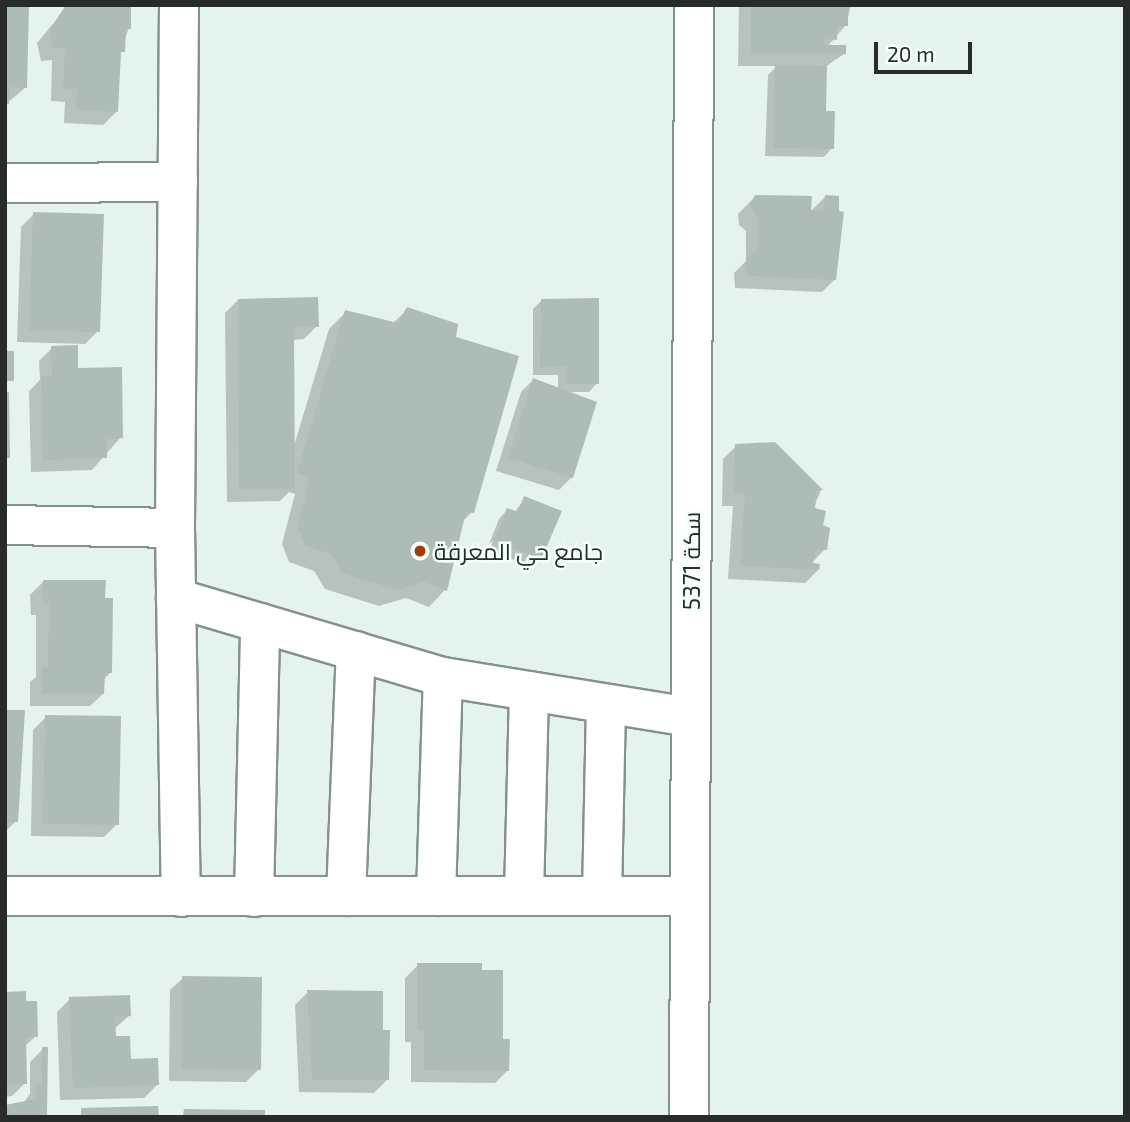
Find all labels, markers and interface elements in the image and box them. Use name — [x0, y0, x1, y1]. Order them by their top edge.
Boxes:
scale bar — [878, 28, 976, 72]
text: 20 m — [887, 41, 935, 66]
street label: سكة 5371 — [677, 512, 705, 610]
place label: جامع حي المعرفة — [434, 537, 603, 565]
marker: جامع حي المعرفة — [412, 543, 428, 559]

